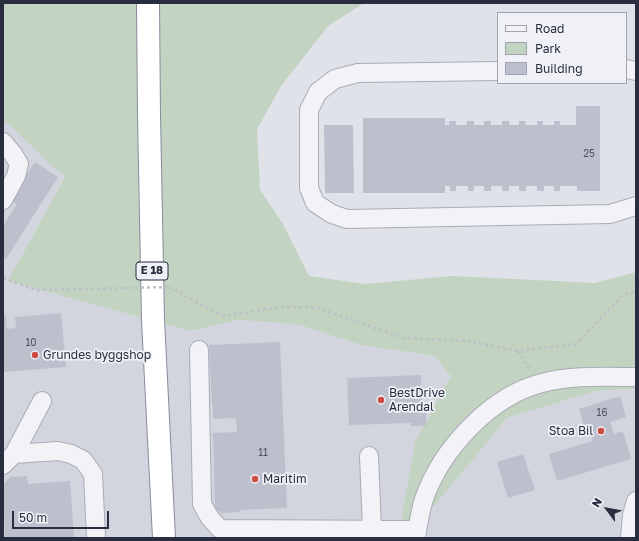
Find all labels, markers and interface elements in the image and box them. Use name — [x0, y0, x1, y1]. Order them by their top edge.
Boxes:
legend — [497, 12, 627, 84]
text: Road — [535, 21, 564, 36]
text: Park — [535, 41, 561, 56]
text: Building — [535, 61, 583, 76]
house number: 25 — [583, 148, 595, 160]
road number: E 18 — [136, 262, 168, 280]
house number: 10 — [25, 337, 37, 349]
place label: Grundes byggshop — [43, 348, 151, 362]
marker: Grundes byggshop — [30, 350, 40, 360]
place label: BestDrive Arendal — [389, 386, 445, 414]
marker: BestDrive Arendal — [376, 395, 386, 405]
house number: 16 — [597, 407, 607, 419]
place label: Stoa Bil — [549, 424, 593, 438]
marker: Stoa Bil — [596, 426, 606, 436]
house number: 11 — [258, 447, 268, 459]
place label: Maritim — [263, 472, 307, 486]
marker: Maritim — [250, 474, 260, 484]
north arrow — [587, 489, 627, 529]
text: N — [589, 495, 604, 509]
scale bar — [14, 503, 111, 529]
text: 50 m — [19, 510, 47, 525]

